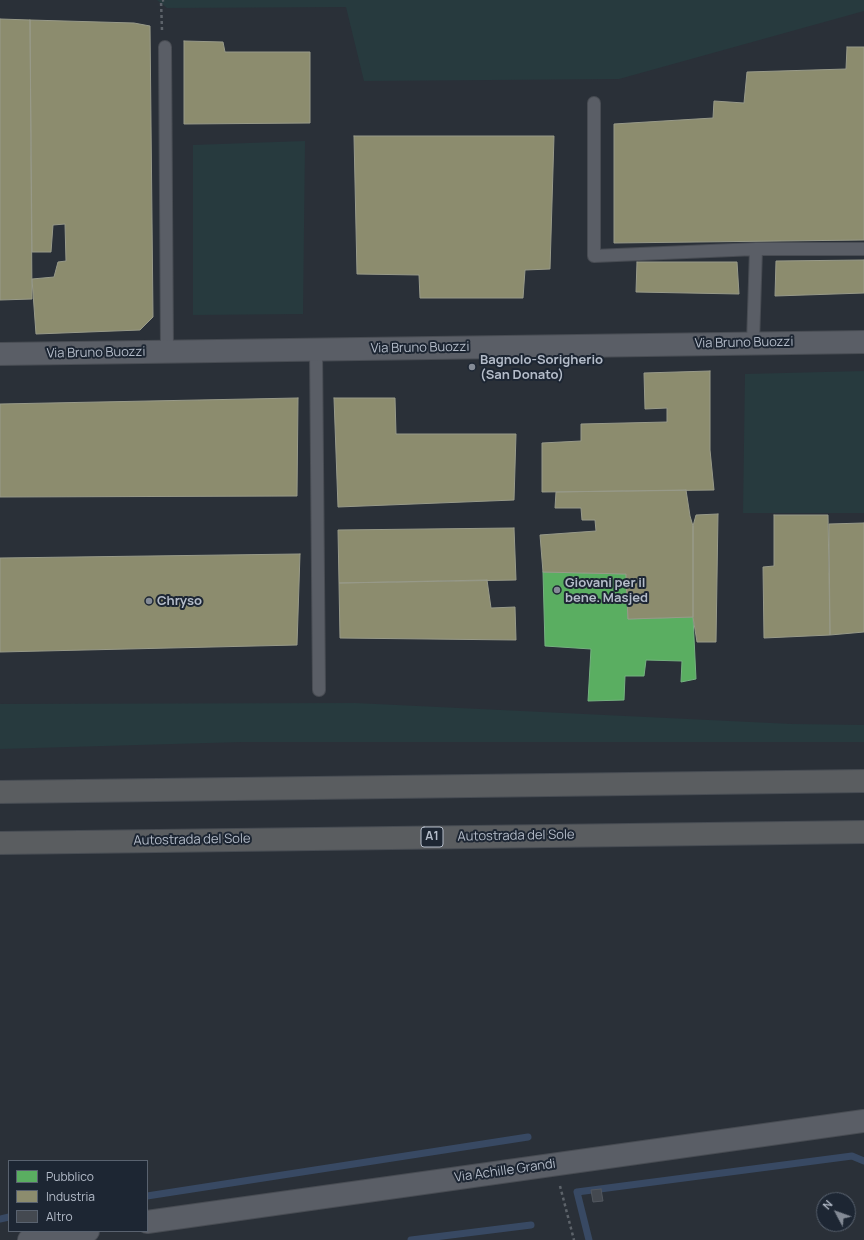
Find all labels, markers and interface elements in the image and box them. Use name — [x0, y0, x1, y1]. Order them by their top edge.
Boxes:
street label: Via Bruno Buozzi — [695, 334, 793, 352]
street label: Via Bruno Buozzi — [371, 339, 469, 357]
street label: Via Bruno Buozzi — [47, 344, 145, 362]
place label: Bagnolo-Sorigherio (San Donato) — [480, 352, 603, 383]
marker: Bagnolo-Sorigherio (San Donato) — [467, 362, 477, 372]
place label: Giovani per il bene. Masjed — [565, 575, 648, 606]
marker: Giovani per il bene. Masjed — [552, 585, 562, 595]
place label: Chryso — [157, 593, 202, 609]
marker: Chryso — [144, 596, 154, 606]
road number: A1 — [421, 827, 443, 847]
street label: Autostrada del Sole — [457, 827, 575, 845]
street label: Autostrada del Sole — [133, 831, 251, 849]
street label: Via Achille Grandi — [453, 1156, 557, 1186]
legend — [8, 1160, 148, 1232]
text: Pubblico — [46, 1168, 94, 1185]
text: Industria — [46, 1188, 95, 1205]
north arrow — [816, 1192, 856, 1232]
text: N — [819, 1197, 836, 1212]
text: Altro — [46, 1208, 73, 1225]

